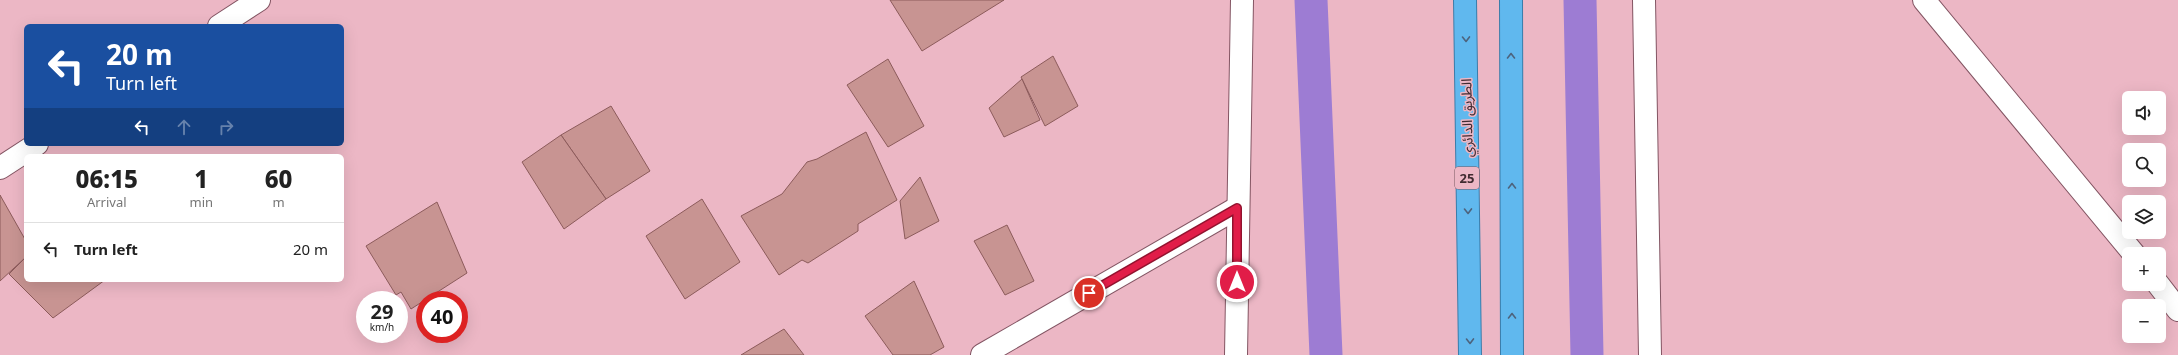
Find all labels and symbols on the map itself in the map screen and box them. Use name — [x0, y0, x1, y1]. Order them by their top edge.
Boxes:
one-way arrow — [1461, 36, 1470, 42]
one-way arrow — [1507, 53, 1515, 59]
street label: الطريق الدائري — [1456, 78, 1479, 158]
road number: 25 — [1455, 167, 1479, 189]
one-way arrow — [1508, 183, 1516, 189]
one-way arrow — [1464, 208, 1472, 214]
position arrow — [1216, 261, 1258, 303]
pin — [1072, 276, 1106, 310]
speed limit sign: 40 — [416, 291, 468, 343]
one-way arrow — [1508, 313, 1516, 319]
one-way arrow — [1465, 338, 1474, 344]

